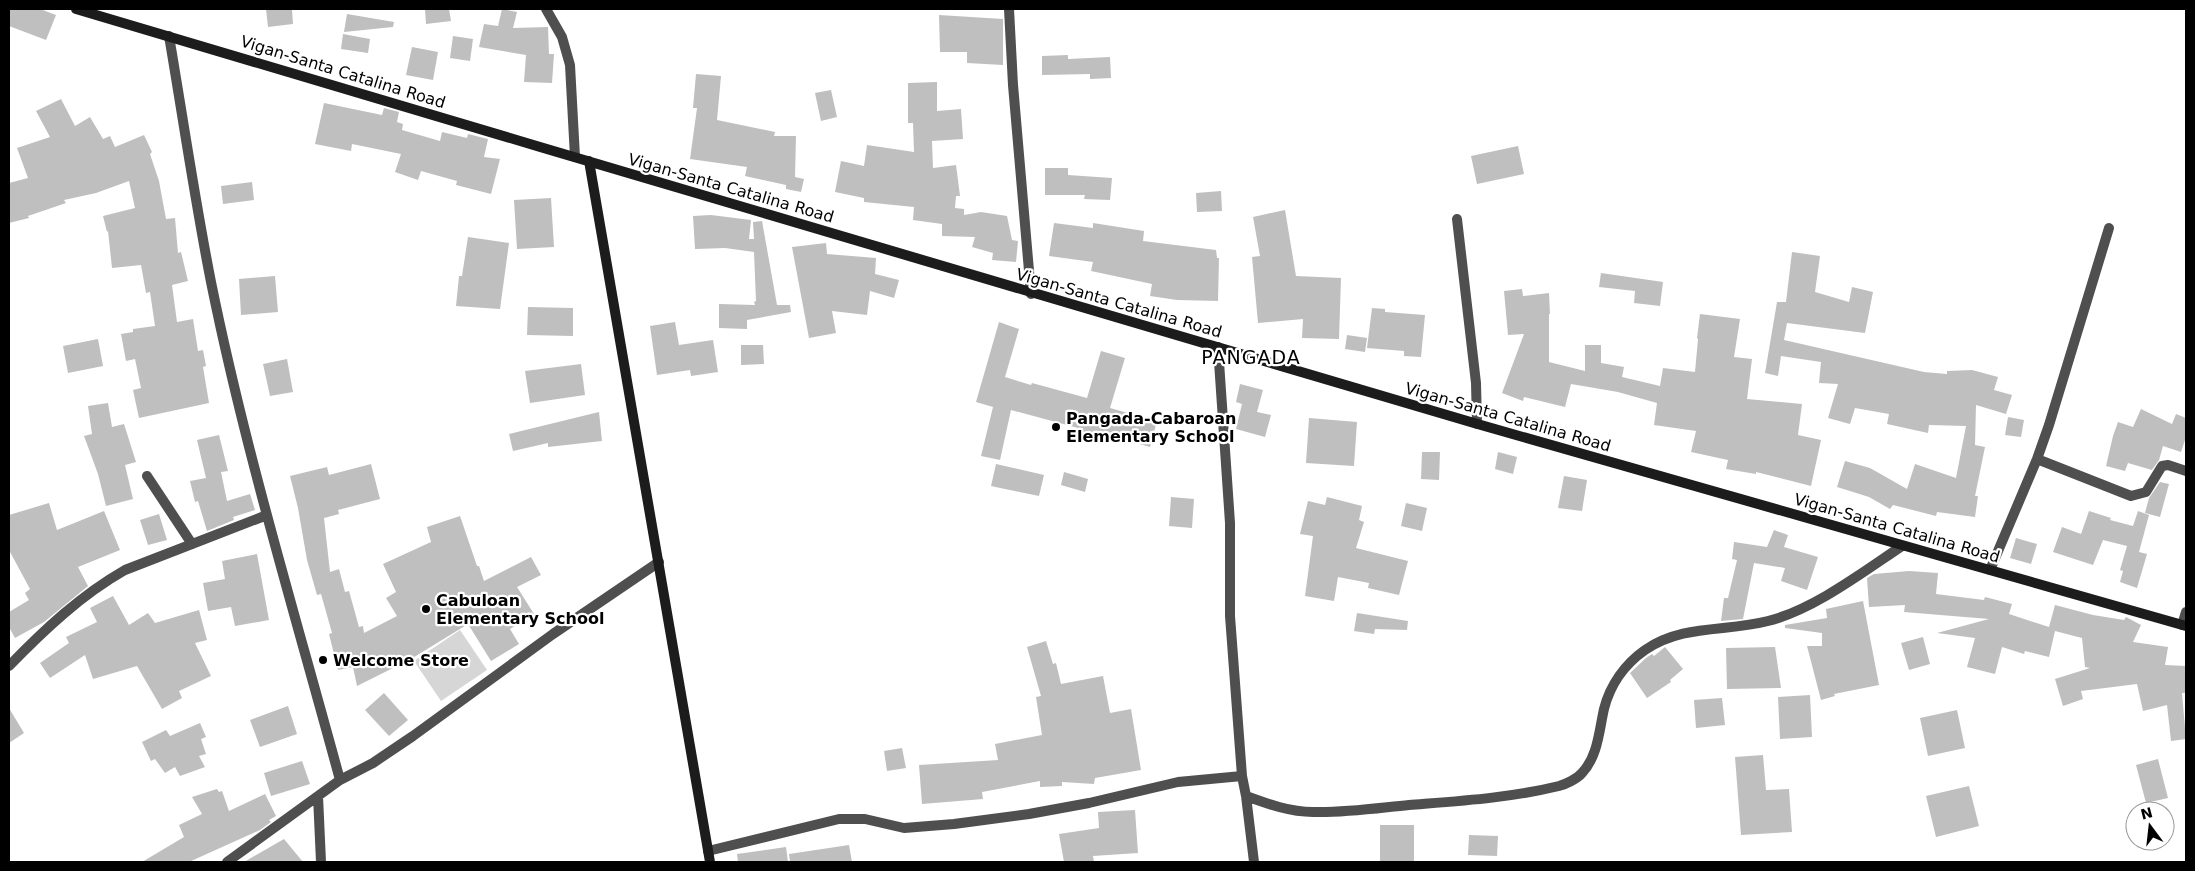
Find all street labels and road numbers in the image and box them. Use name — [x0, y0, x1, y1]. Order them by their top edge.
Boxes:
street label: Vigan-Santa Catalina Road — [238, 32, 448, 112]
street label: Vigan-Santa Catalina Road — [626, 149, 836, 227]
street label: Vigan-Santa Catalina Road — [1014, 264, 1224, 342]
street label: Vigan-Santa Catalina Road — [1403, 378, 1613, 456]
street label: Vigan-Santa Catalina Road — [1792, 489, 2002, 567]

